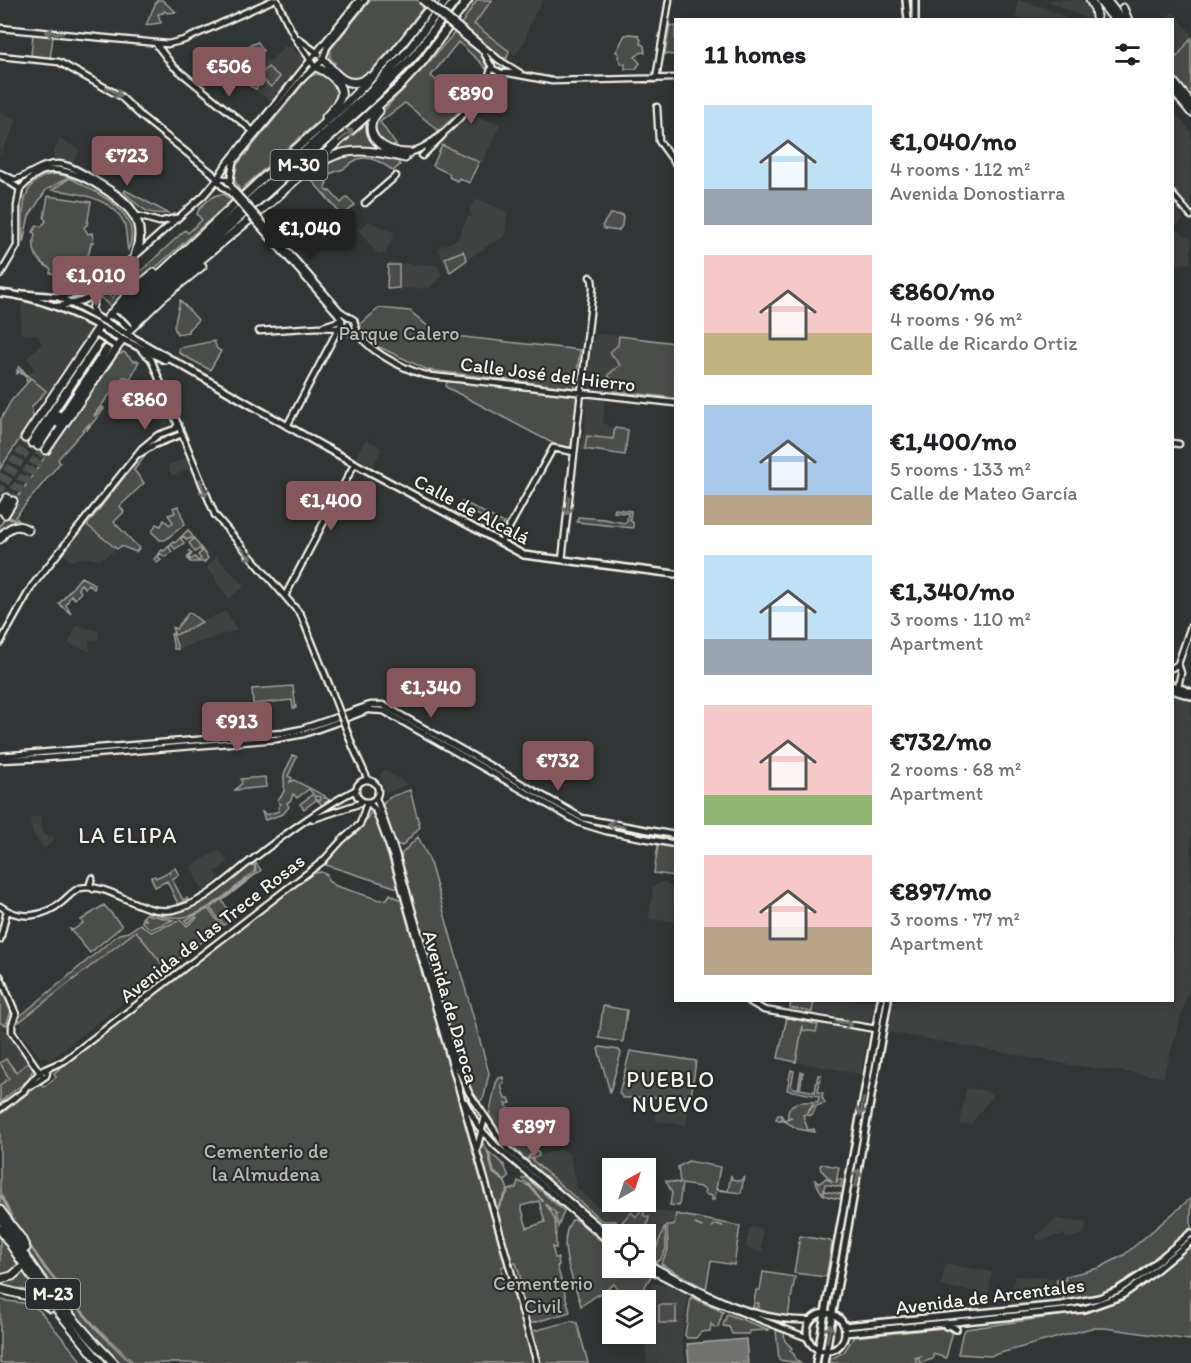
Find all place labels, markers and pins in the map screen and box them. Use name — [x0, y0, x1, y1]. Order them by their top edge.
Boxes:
pin: €506 — [193, 47, 265, 98]
pin: €890 — [435, 74, 507, 125]
pin: €723 — [91, 136, 163, 187]
pin: €1,040 — [261, 209, 359, 260]
pin: €1,010 — [47, 256, 145, 307]
pin: €860 — [109, 380, 181, 431]
pin: €1,400 — [282, 481, 380, 532]
pin: €1,340 — [382, 668, 480, 719]
pin: €913 — [201, 702, 273, 753]
pin: €732 — [522, 741, 594, 792]
pin: €897 — [498, 1107, 570, 1158]

